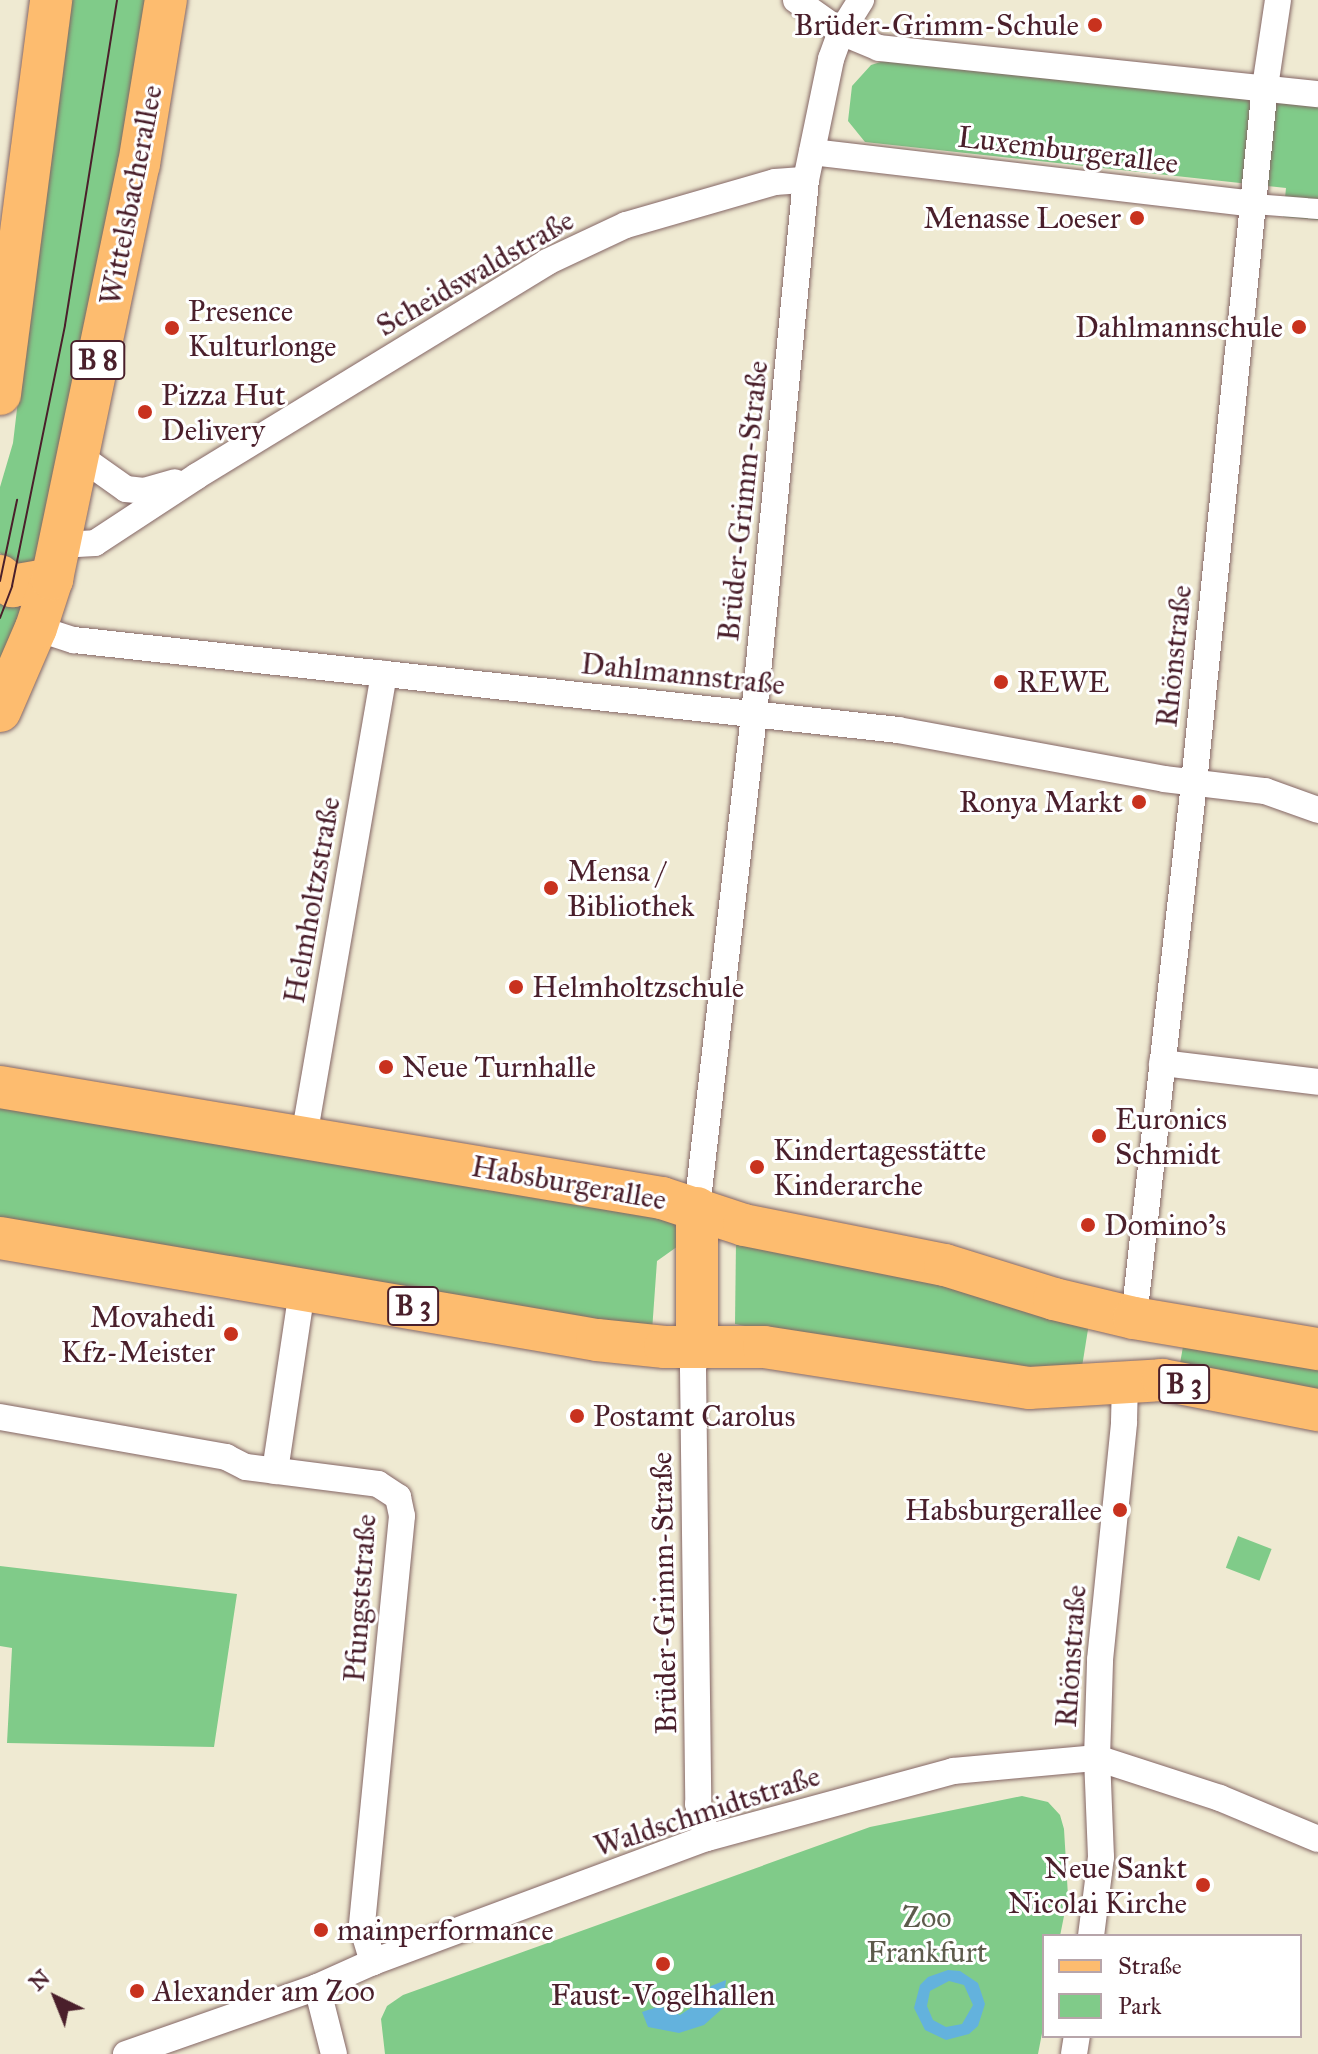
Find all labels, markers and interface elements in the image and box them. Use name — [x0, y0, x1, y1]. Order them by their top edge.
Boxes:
place label: Brüder-Grimm-Schule — [794, 7, 1079, 43]
marker: Brüder-Grimm-Schule — [1086, 16, 1104, 34]
street label: Wittelsbacherallee — [92, 82, 170, 308]
street label: Luxemburgerallee — [956, 119, 1180, 181]
place label: Menasse Loeser — [923, 200, 1121, 236]
street label: Scheidswaldstraße — [370, 202, 580, 344]
marker: Menasse Loeser — [1128, 209, 1146, 227]
place label: Presence Kulturlonge — [188, 293, 337, 364]
place label: Dahlmannschule — [1075, 309, 1283, 345]
marker: Dahlmannschule — [1290, 318, 1308, 336]
marker: Presence Kulturlonge — [163, 319, 181, 337]
road number: B 8 — [70, 336, 126, 384]
street label: Brüder-Grimm-Straße — [710, 359, 776, 643]
place label: Pizza Hut Delivery — [161, 377, 286, 448]
marker: Pizza Hut Delivery — [136, 403, 154, 421]
street label: Rhönstraße — [1149, 583, 1199, 729]
street label: Dahlmannstraße — [579, 645, 787, 703]
place label: REWE — [1017, 664, 1109, 700]
marker: REWE — [992, 673, 1010, 691]
place label: Ronya Markt — [959, 784, 1123, 820]
marker: Ronya Markt — [1130, 793, 1148, 811]
street label: Helmholtzstraße — [276, 794, 348, 1006]
place label: Mensa / Bibliothek — [567, 853, 694, 924]
marker: Mensa / Bibliothek — [542, 879, 560, 897]
place label: Helmholtzschule — [532, 969, 744, 1005]
marker: Helmholtzschule — [507, 978, 525, 996]
place label: Neue Turnhalle — [402, 1049, 596, 1085]
marker: Neue Turnhalle — [377, 1058, 395, 1076]
place label: Euronics Schmidt — [1115, 1101, 1227, 1172]
marker: Euronics Schmidt — [1090, 1127, 1108, 1145]
place label: Kindertagesstätte Kinderarche — [773, 1132, 986, 1202]
street label: Habsburgerallee — [469, 1148, 669, 1218]
marker: Kindertagesstätte Kinderarche — [748, 1158, 766, 1176]
place label: Domino's — [1104, 1207, 1226, 1243]
marker: Domino's — [1079, 1216, 1097, 1234]
road number: B 3 — [387, 1282, 439, 1330]
place label: Movahedi Kfz-Meister — [61, 1299, 215, 1370]
marker: Movahedi Kfz-Meister — [222, 1325, 240, 1343]
road number: B 3 — [1158, 1360, 1210, 1408]
place label: Postamt Carolus — [593, 1398, 795, 1434]
marker: Postamt Carolus — [568, 1407, 586, 1425]
street label: Brüder-Grimm-Straße — [644, 1452, 684, 1734]
place label: Habsburgerallee — [905, 1492, 1102, 1528]
marker: Habsburgerallee — [1109, 1499, 1131, 1521]
street label: Pfungststraße — [336, 1513, 384, 1683]
street label: Rhönstraße — [1048, 1584, 1094, 1728]
street label: Waldschmidtstraße — [589, 1757, 825, 1865]
place label: Neue Sankt Nicolai Kirche — [1008, 1850, 1187, 1920]
marker: Neue Sankt Nicolai Kirche — [1194, 1876, 1212, 1894]
park label: Zoo Frankfurt — [867, 1899, 987, 1970]
place label: mainperformance — [337, 1912, 554, 1948]
marker: mainperformance — [312, 1921, 330, 1939]
legend — [1042, 1934, 1302, 2038]
text: Straße — [1118, 1951, 1182, 1981]
marker: Faust-Vogelhallen — [654, 1955, 672, 1973]
north arrow — [16, 1958, 96, 2038]
text: N — [23, 1964, 55, 1996]
place label: Alexander am Zoo — [153, 1973, 375, 2009]
place label: Faust-Vogelhallen — [551, 1977, 775, 2013]
marker: Alexander am Zoo — [128, 1982, 146, 2000]
text: Park — [1118, 1991, 1161, 2021]

